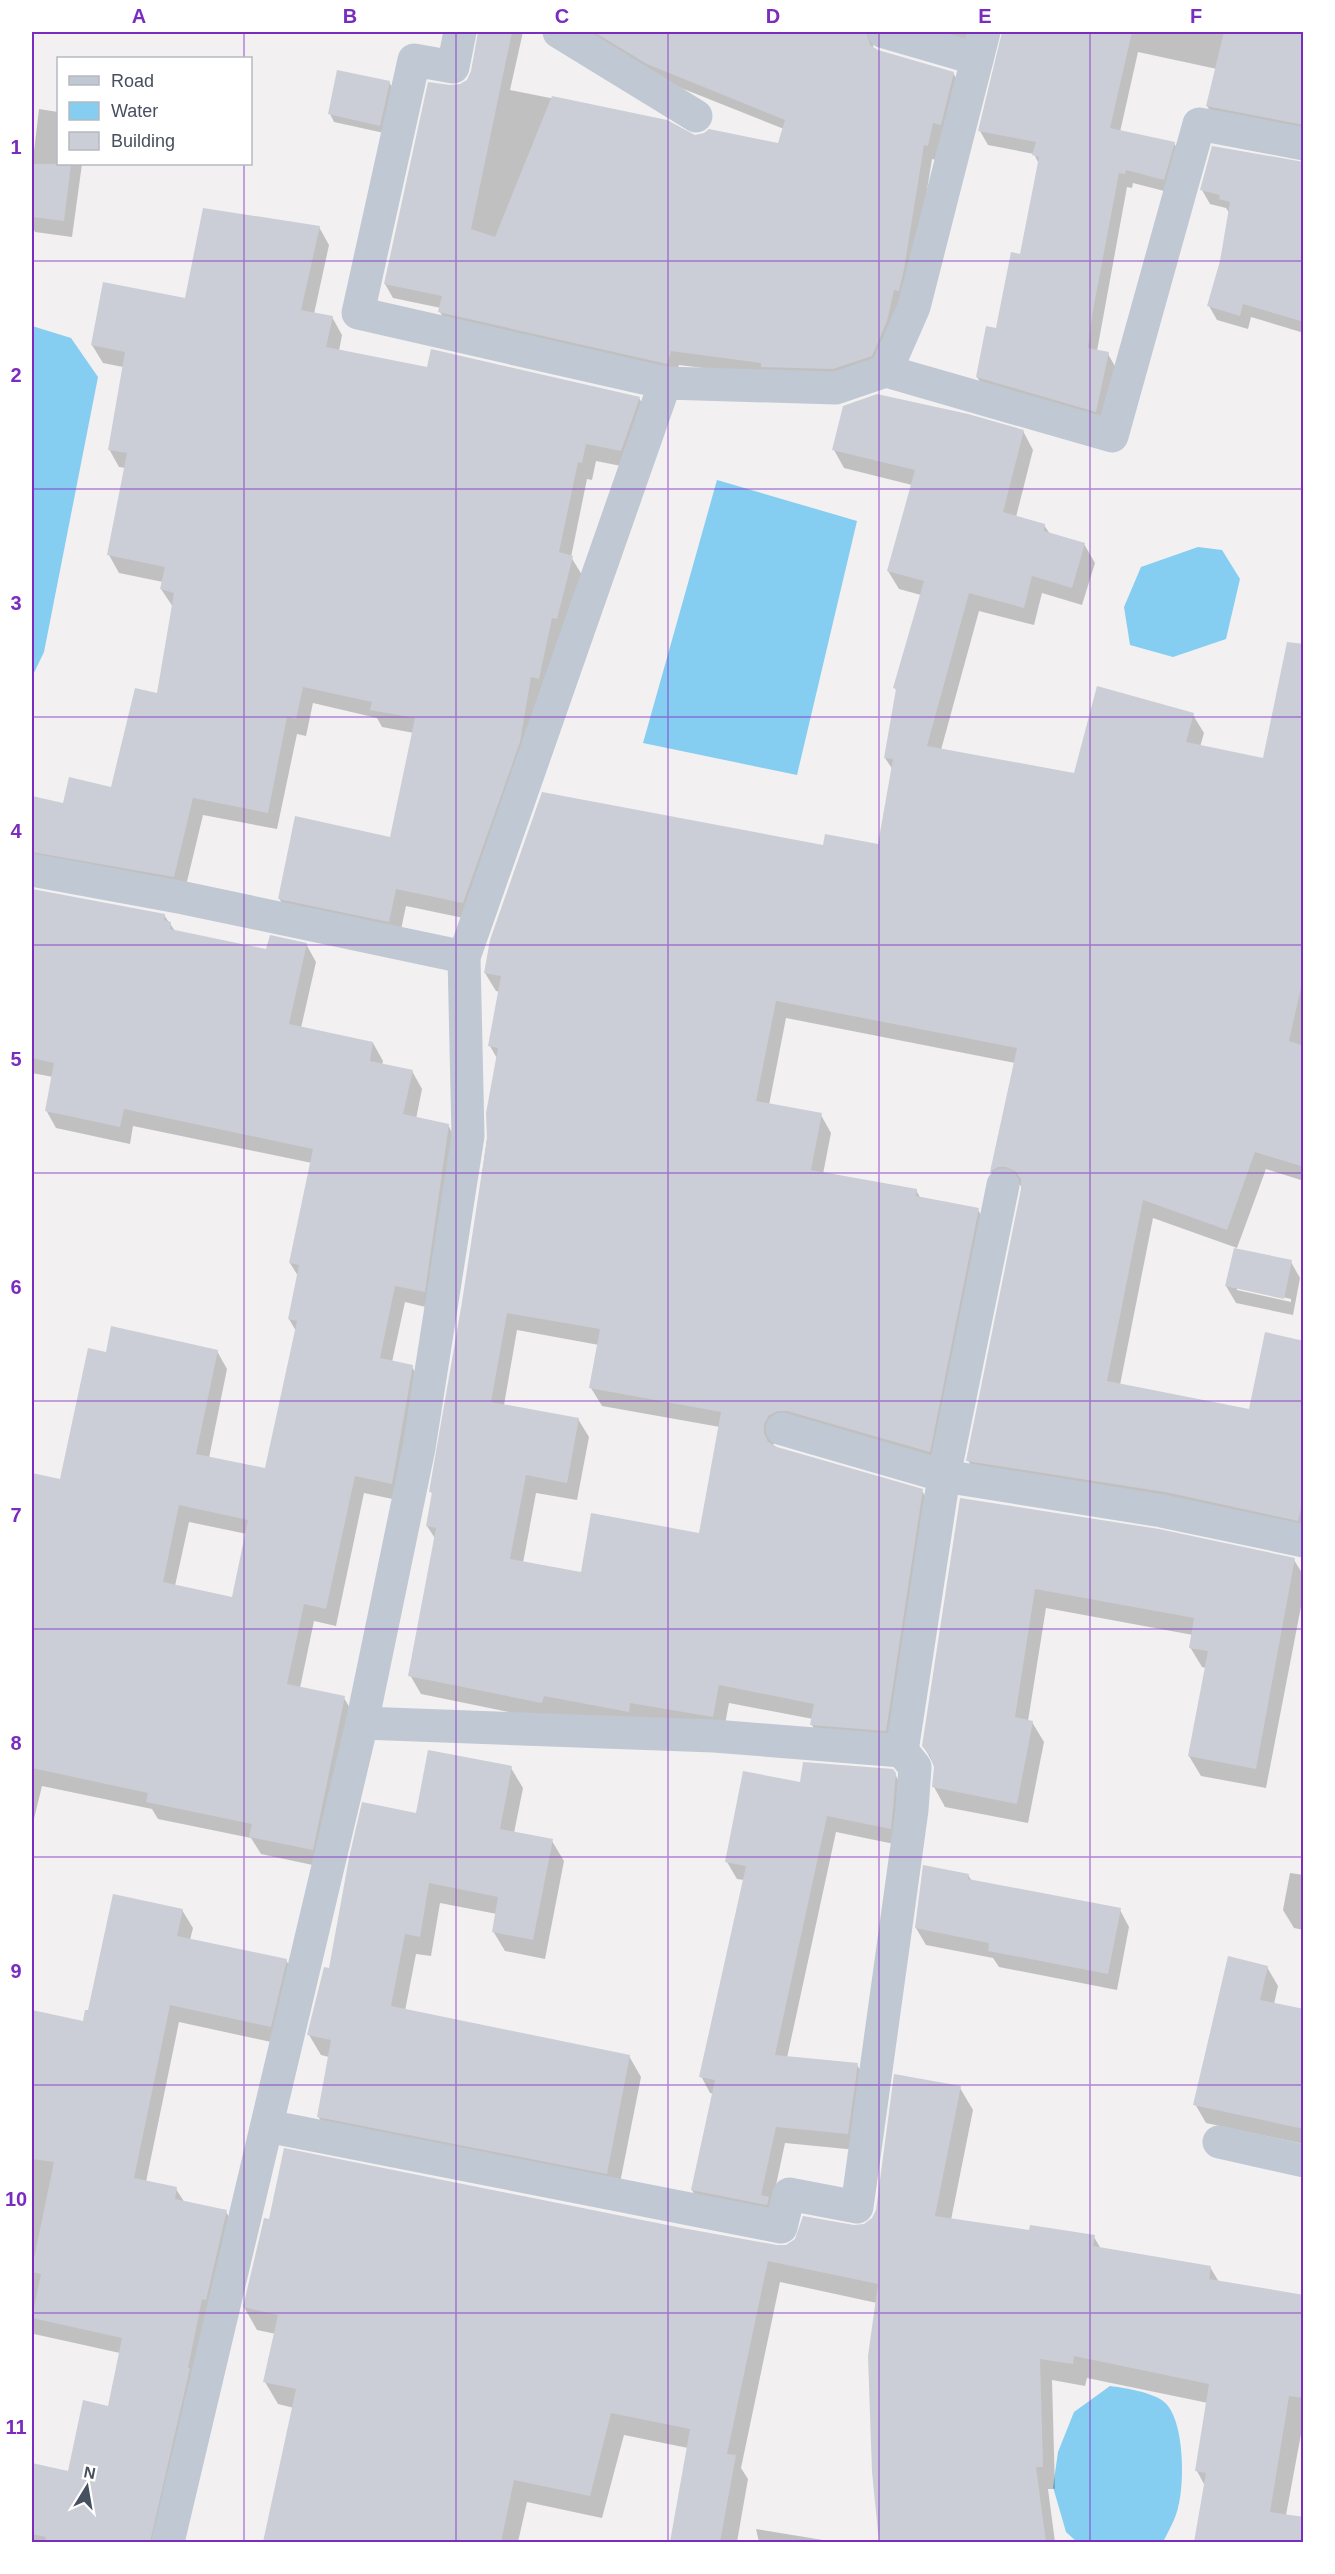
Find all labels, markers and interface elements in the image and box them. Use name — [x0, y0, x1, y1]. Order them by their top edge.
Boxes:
text: A — [132, 5, 146, 27]
text: B — [343, 5, 357, 27]
text: C — [555, 5, 569, 27]
text: D — [766, 5, 780, 27]
text: E — [978, 5, 992, 27]
text: F — [1190, 5, 1202, 27]
legend — [57, 57, 252, 165]
text: Road — [111, 71, 154, 91]
text: Water — [111, 101, 158, 121]
text: Building — [111, 131, 175, 151]
text: 1 — [10, 136, 22, 158]
text: 2 — [10, 364, 22, 386]
text: 3 — [10, 592, 22, 614]
text: 4 — [10, 820, 22, 842]
text: 5 — [10, 1048, 22, 1070]
text: 6 — [10, 1276, 22, 1298]
text: 7 — [10, 1504, 22, 1526]
text: 8 — [10, 1732, 22, 1754]
text: 9 — [10, 1960, 22, 1982]
text: 10 — [5, 2188, 27, 2210]
text: 11 — [5, 2416, 27, 2438]
north arrow — [57, 2457, 117, 2517]
text: N — [82, 2463, 97, 2482]

